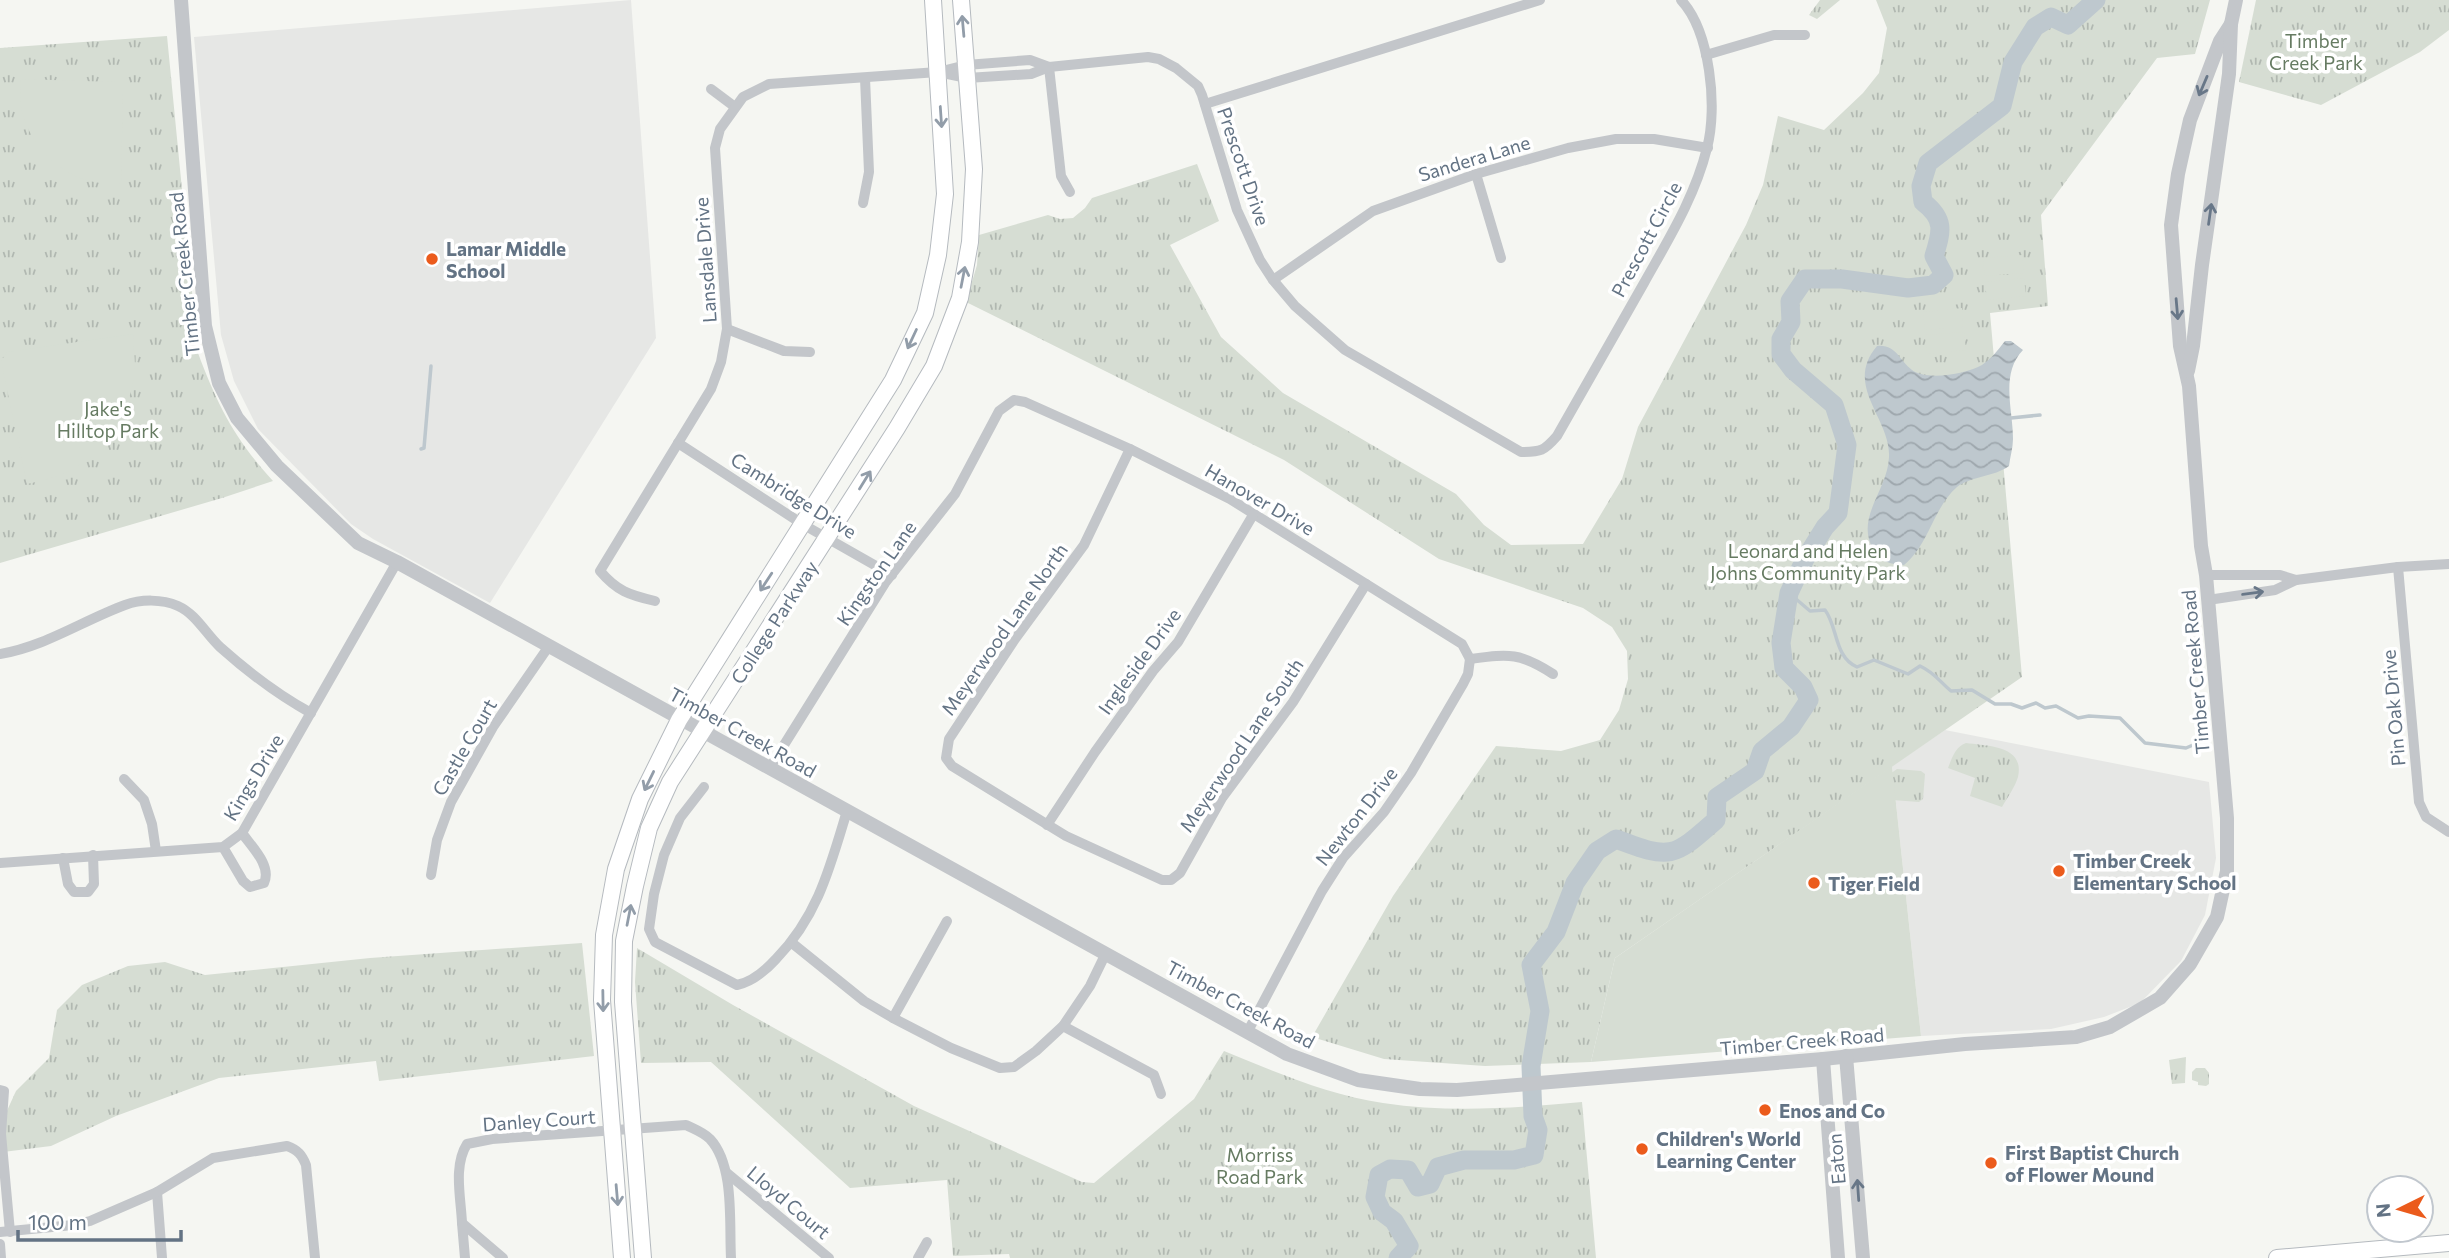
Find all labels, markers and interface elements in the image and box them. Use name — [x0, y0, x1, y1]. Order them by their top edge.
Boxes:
one-way arrow — [956, 15, 969, 38]
park label: Timber Creek Park — [2269, 29, 2363, 74]
one-way arrow — [2196, 75, 2209, 96]
street label: Prescott Drive — [1213, 104, 1275, 228]
one-way arrow — [935, 105, 948, 128]
street label: Sandera Lane — [1415, 130, 1533, 186]
street label: Prescott Circle — [1606, 177, 1686, 301]
street label: Timber Creek Road — [164, 191, 204, 357]
street label: Lansdale Drive — [689, 197, 721, 323]
one-way arrow — [2203, 203, 2216, 226]
place label: Lamar Middle School — [446, 237, 566, 282]
marker: Lamar Middle School — [424, 251, 440, 267]
one-way arrow — [956, 266, 970, 289]
one-way arrow — [2171, 297, 2184, 320]
one-way arrow — [905, 329, 918, 350]
park label: Jake's Hilltop Park — [57, 397, 159, 442]
street label: Cambridge Drive — [727, 447, 861, 543]
street label: Hanover Drive — [1201, 458, 1319, 540]
one-way arrow — [859, 471, 873, 491]
street label: Kingston Lane — [831, 516, 921, 630]
street label: Meyerwood Lane North — [936, 539, 1072, 719]
park label: Leonard and Helen Johns Community Park — [1710, 539, 1906, 584]
street label: College Parkway — [726, 556, 822, 688]
one-way arrow — [759, 571, 773, 591]
one-way arrow — [2241, 586, 2264, 599]
street label: Timber Creek Road — [2176, 589, 2214, 755]
street label: Ingleside Drive — [1093, 604, 1185, 718]
street label: Pin Oak Drive — [2376, 649, 2410, 767]
street label: Meyerwood Lane South — [1174, 654, 1308, 836]
street label: Timber Creek Road — [665, 682, 821, 782]
street label: Castle Court — [427, 694, 501, 800]
street label: Kings Drive — [218, 729, 288, 825]
street label: Newton Drive — [1310, 762, 1402, 870]
one-way arrow — [641, 770, 655, 791]
place label: Timber Creek Elementary School — [2073, 849, 2237, 894]
marker: Timber Creek Elementary School — [2051, 863, 2067, 879]
place label: Tiger Field — [1828, 872, 1920, 895]
marker: Tiger Field — [1806, 875, 1822, 891]
one-way arrow — [623, 904, 636, 927]
street label: Timber Creek Road — [1163, 955, 1319, 1053]
one-way arrow — [596, 989, 609, 1012]
street label: Timber Creek Road — [1719, 1022, 1885, 1060]
place label: Enos and Co — [1779, 1099, 1885, 1122]
marker: Enos and Co — [1757, 1102, 1773, 1118]
street label: Danley Court — [482, 1105, 596, 1135]
place label: Children's World Learning Center — [1656, 1127, 1801, 1172]
street label: Eaton — [1822, 1133, 1850, 1185]
marker: Children's World Learning Center — [1634, 1141, 1650, 1157]
place label: First Baptist Church of Flower Mound — [2005, 1141, 2179, 1186]
park label: Morriss Road Park — [1216, 1143, 1304, 1188]
marker: First Baptist Church of Flower Mound — [1983, 1155, 1999, 1171]
street label: Lloyd Court — [743, 1161, 835, 1243]
north arrow — [2365, 1174, 2435, 1244]
one-way arrow — [1851, 1179, 1864, 1202]
one-way arrow — [611, 1183, 624, 1206]
scale bar — [18, 1198, 180, 1242]
text: N — [2370, 1202, 2395, 1219]
text: 100 m — [28, 1209, 87, 1234]

